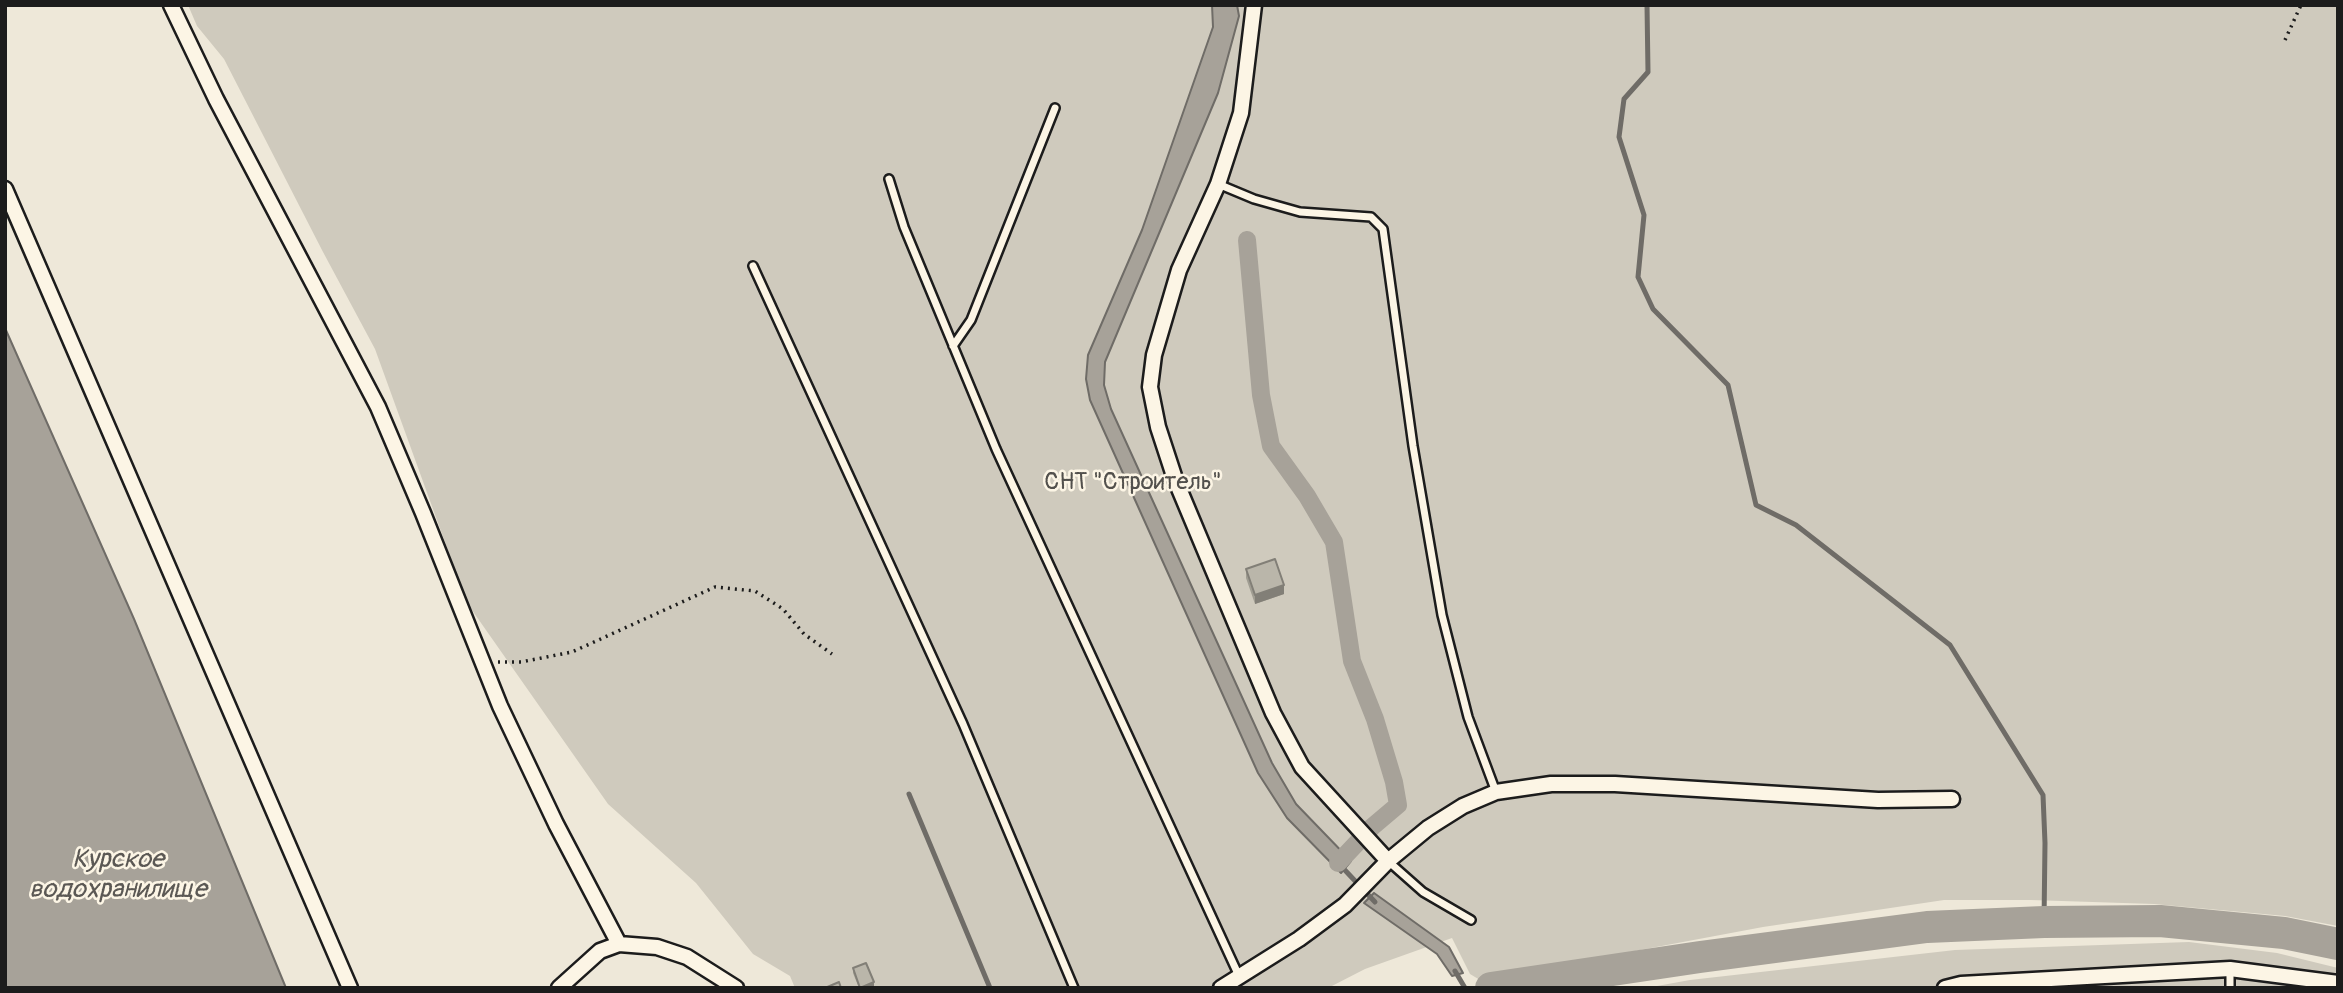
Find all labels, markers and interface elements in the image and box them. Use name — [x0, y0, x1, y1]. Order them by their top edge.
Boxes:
park label: СНТ "Строитель" — [1044, 469, 1222, 497]
water label: Курское водохранилище — [29, 844, 207, 906]

